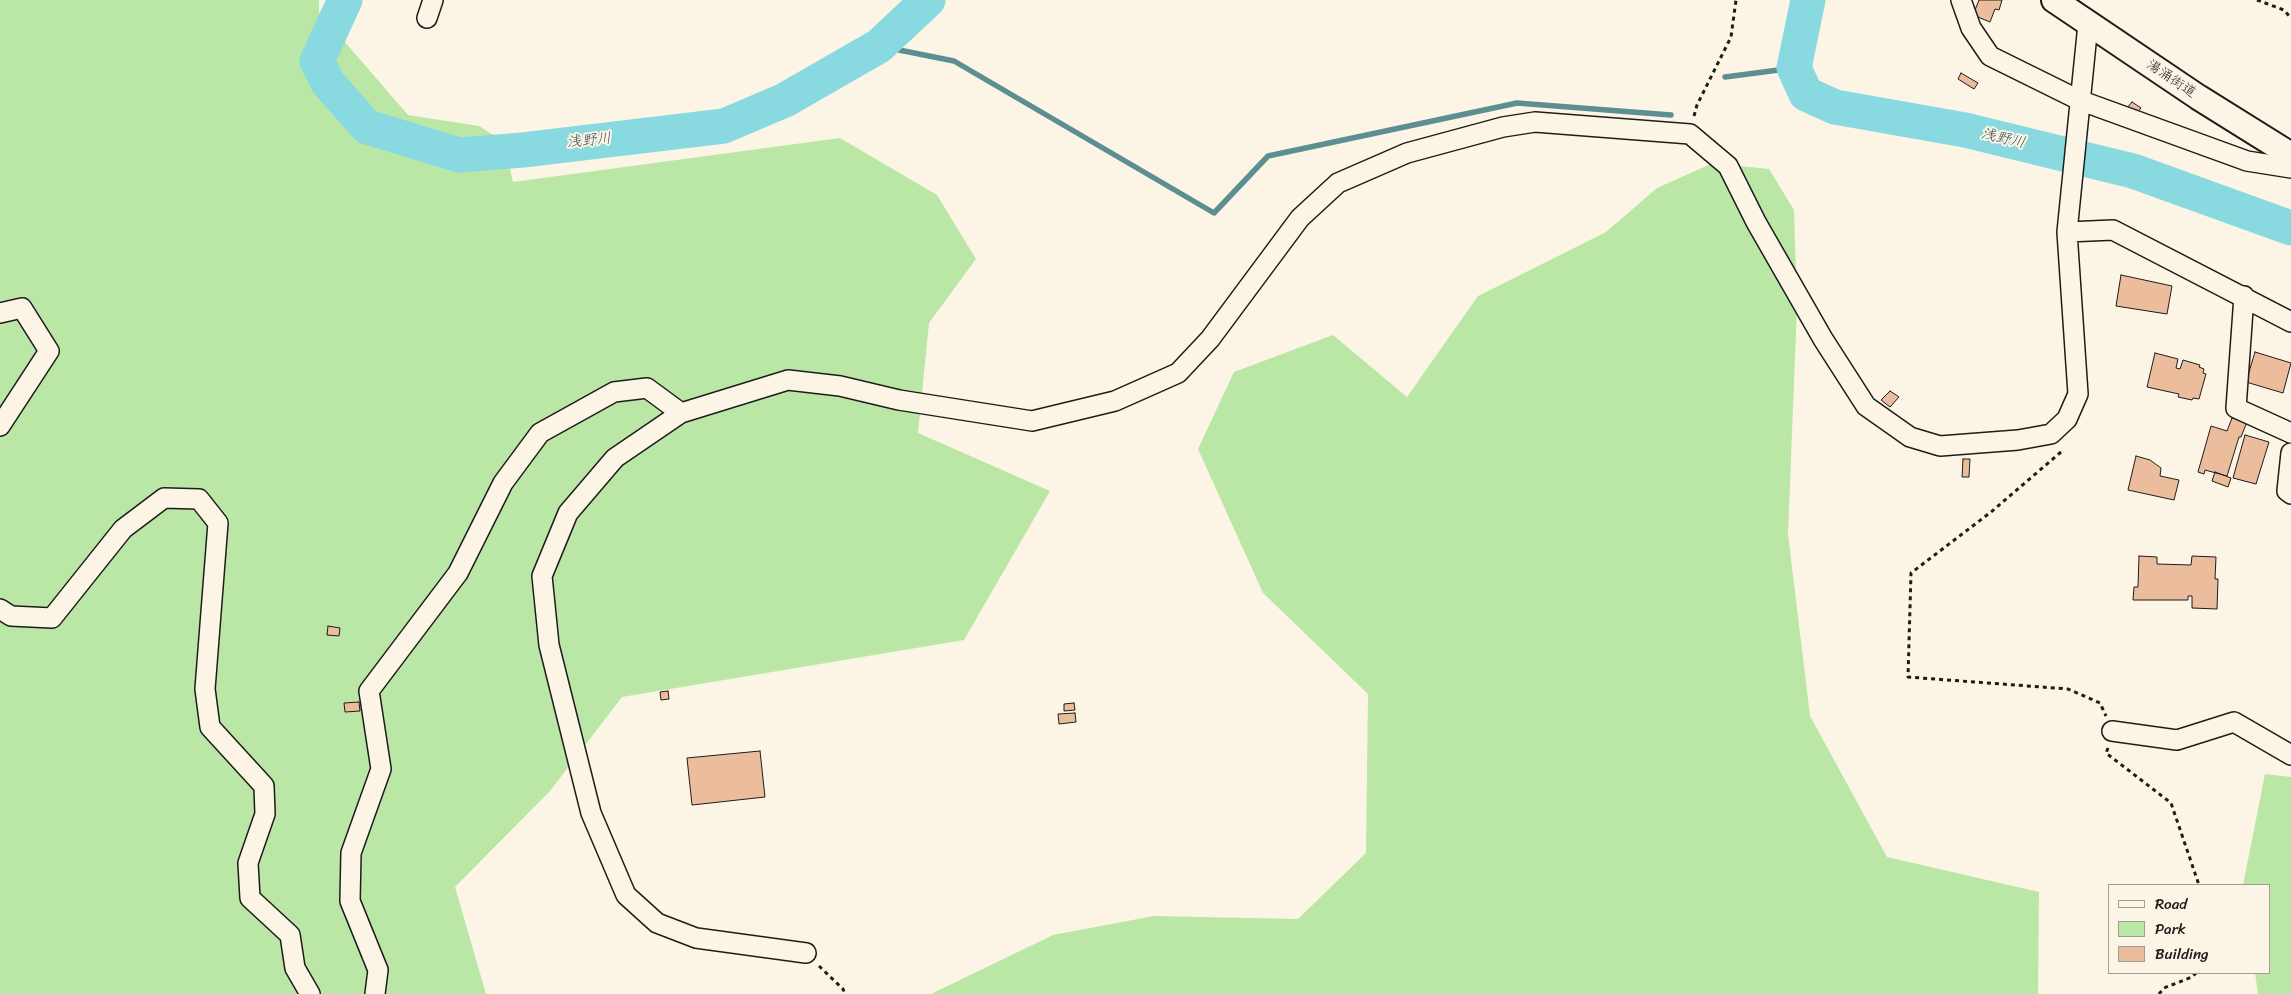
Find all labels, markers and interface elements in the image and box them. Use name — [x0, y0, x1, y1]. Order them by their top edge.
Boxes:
street label: 湯涌街道 — [2143, 56, 2199, 102]
water label: 浅野川 — [1979, 125, 2027, 153]
water label: 浅野川 — [566, 130, 612, 152]
legend — [2108, 884, 2271, 974]
text: Road — [2155, 891, 2187, 917]
text: Park — [2155, 916, 2186, 942]
text: Building — [2155, 941, 2209, 967]

